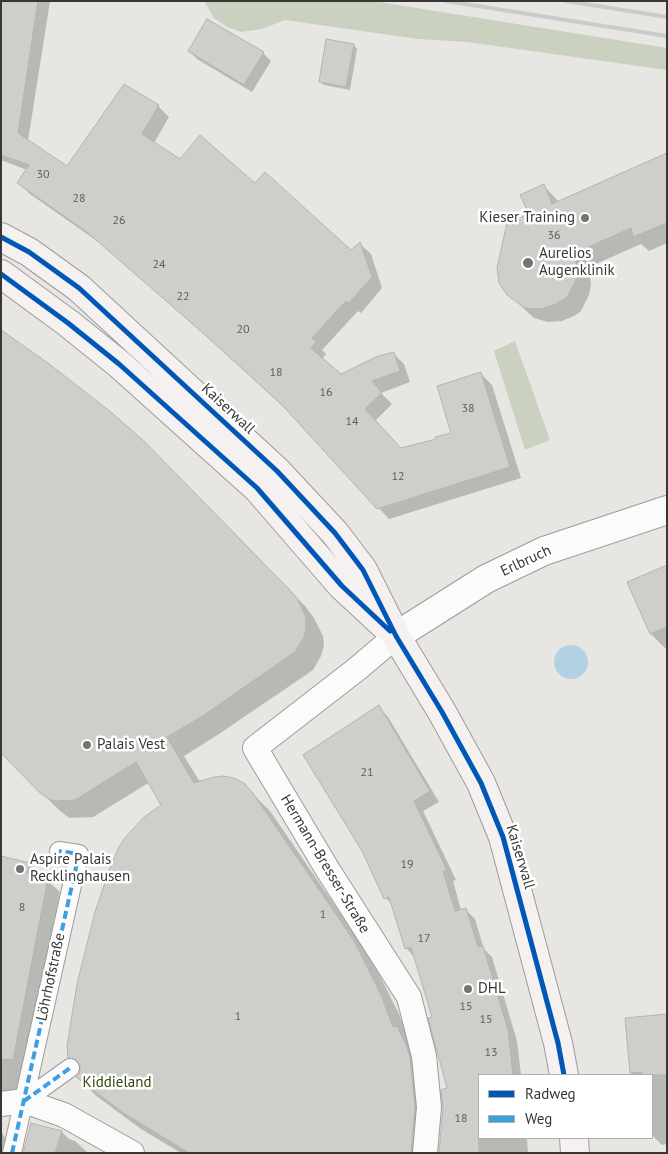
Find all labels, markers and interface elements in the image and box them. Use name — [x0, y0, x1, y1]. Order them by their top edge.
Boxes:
house number: 30 — [36, 168, 50, 182]
house number: 28 — [72, 192, 86, 206]
place label: Kieser Training — [479, 209, 575, 227]
marker: Kieser Training — [579, 212, 591, 224]
house number: 26 — [112, 214, 126, 228]
house number: 36 — [547, 229, 561, 243]
place label: Aurelios Augenklinik — [539, 245, 615, 280]
marker: Aurelios Augenklinik — [521, 256, 535, 270]
house number: 24 — [152, 258, 166, 272]
house number: 22 — [176, 290, 190, 304]
house number: 20 — [236, 323, 250, 337]
house number: 18 — [269, 366, 283, 380]
street label: Kaiserwall — [198, 380, 258, 438]
house number: 16 — [319, 386, 333, 400]
house number: 38 — [461, 402, 475, 416]
house number: 14 — [345, 415, 359, 429]
house number: 12 — [391, 470, 405, 484]
street label: Erlbruch — [498, 541, 554, 581]
place label: Palais Vest — [97, 736, 165, 754]
marker: Palais Vest — [81, 739, 93, 751]
house number: 21 — [360, 766, 374, 780]
street label: Hermann-Bresser-Straße — [276, 791, 374, 937]
street label: Kaiserwall — [502, 823, 538, 891]
place label: Aspire Palais Recklinghausen — [30, 851, 130, 886]
house number: 19 — [400, 858, 414, 872]
marker: Aspire Palais Recklinghausen — [14, 863, 26, 875]
house number: 8 — [19, 901, 25, 915]
house number: 1 — [320, 908, 326, 922]
street label: Löhrhofstraße — [33, 931, 69, 1023]
house number: 17 — [417, 932, 431, 946]
place label: DHL — [478, 980, 506, 998]
marker: DHL — [462, 983, 474, 995]
house number: 15 — [459, 1000, 473, 1014]
house number: 1 — [235, 1010, 241, 1024]
house number: 15 — [479, 1013, 493, 1027]
house number: 13 — [484, 1046, 498, 1060]
park label: Kiddieland — [82, 1074, 152, 1092]
legend — [478, 1074, 653, 1139]
text: Radweg — [525, 1084, 576, 1103]
text: Weg — [525, 1109, 552, 1128]
house number: 18 — [454, 1112, 468, 1126]

